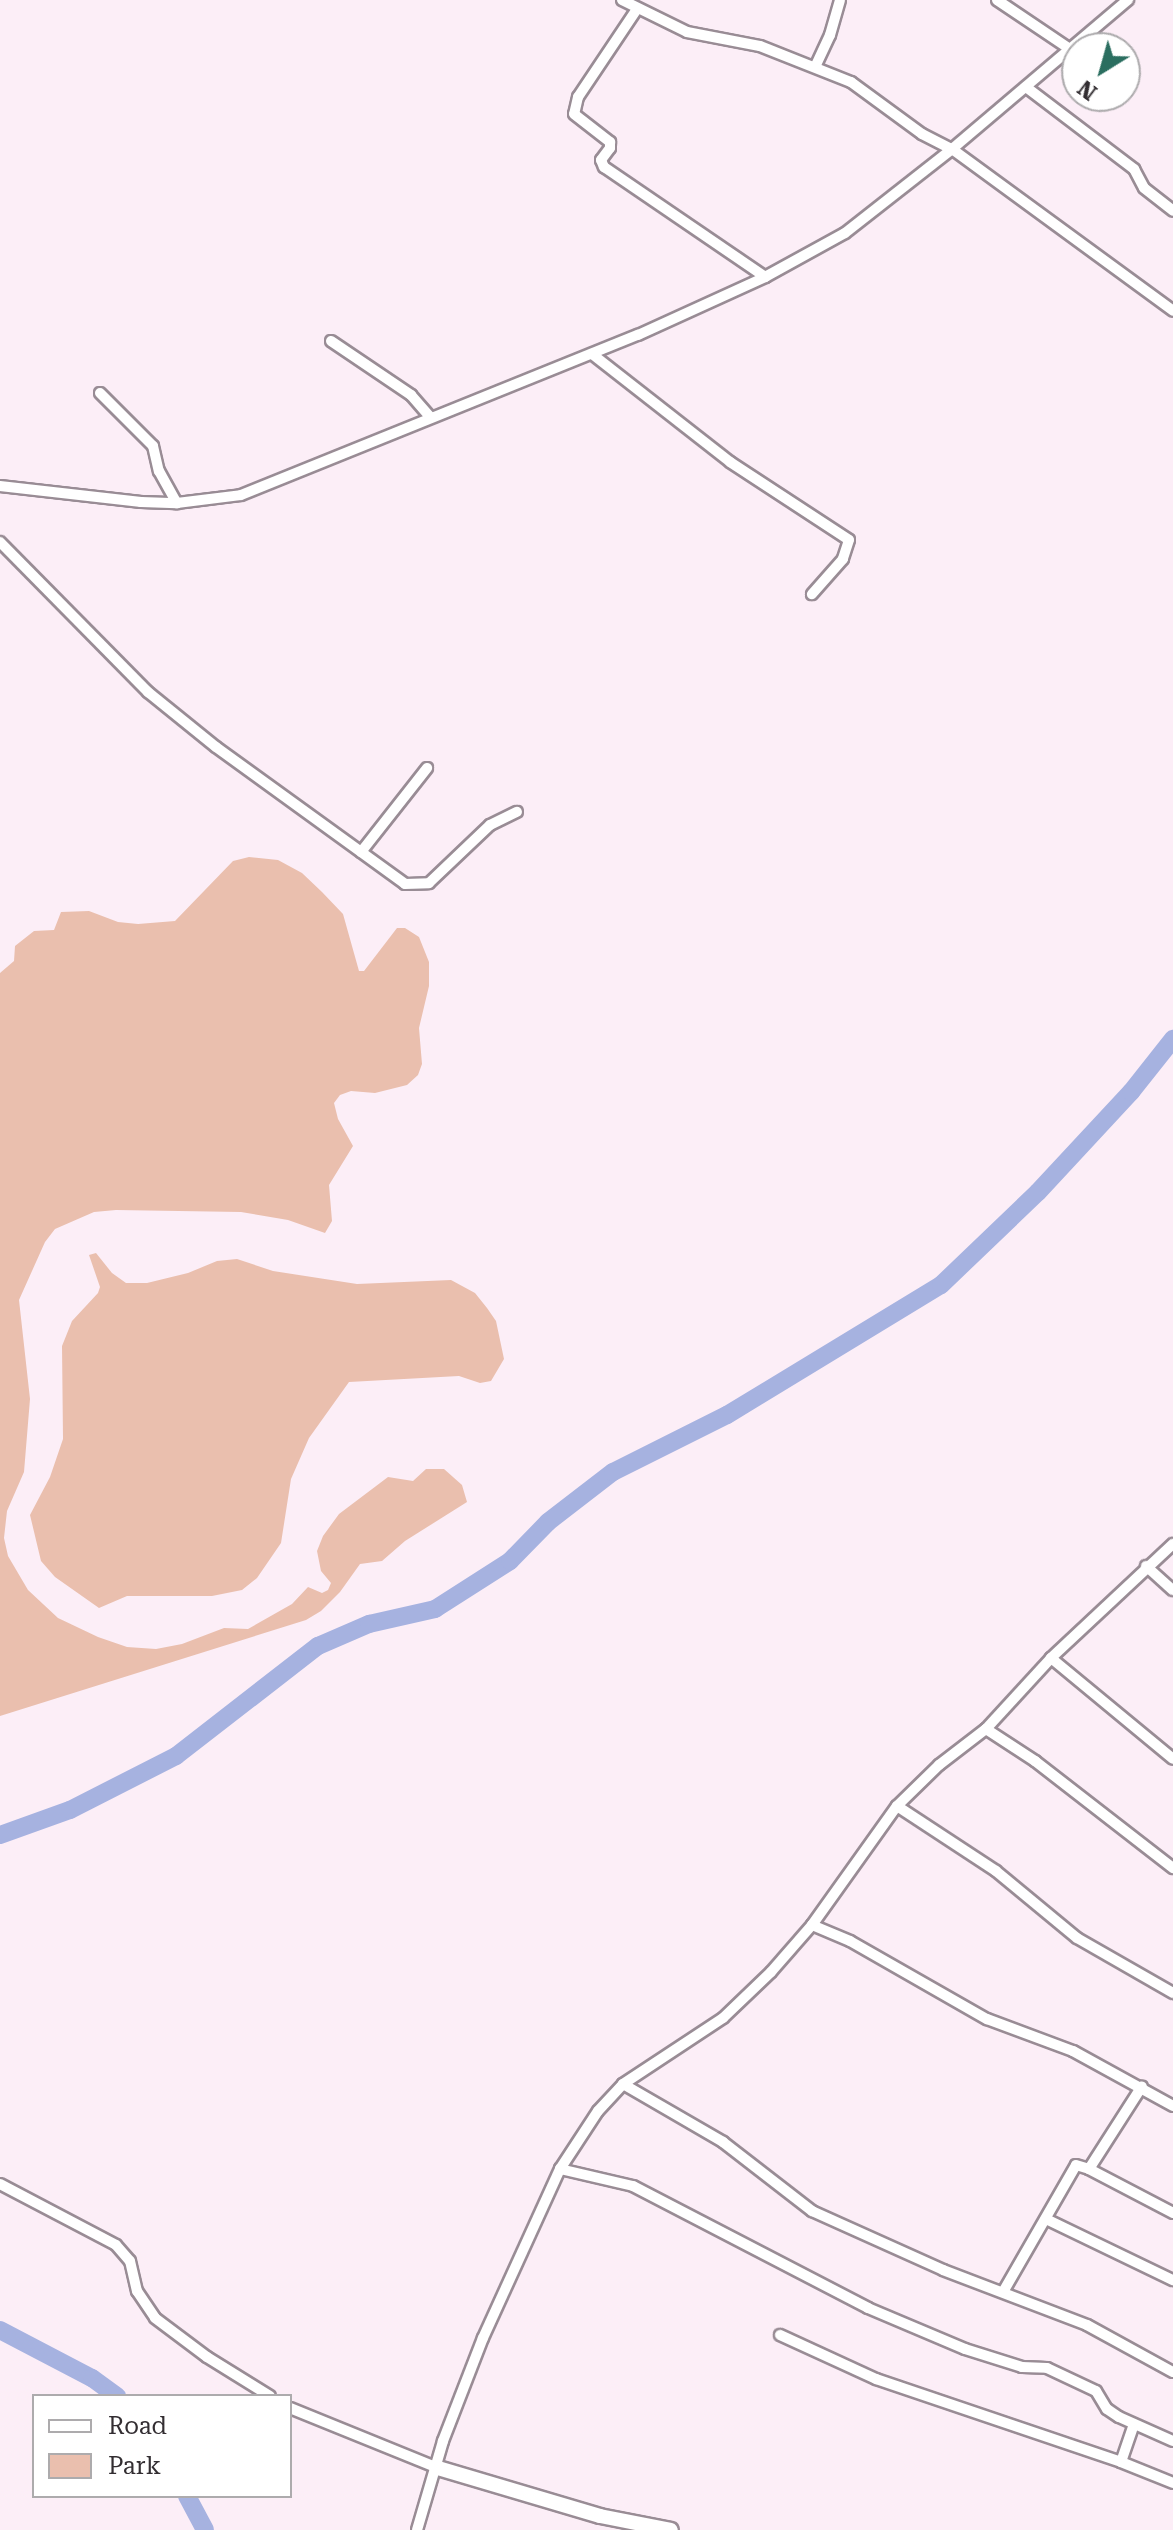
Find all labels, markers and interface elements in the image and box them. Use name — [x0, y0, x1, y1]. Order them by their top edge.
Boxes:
north arrow — [1061, 32, 1141, 112]
text: N — [1073, 75, 1102, 105]
legend — [32, 2394, 292, 2498]
text: Road — [108, 2412, 167, 2440]
text: Park — [108, 2452, 161, 2480]

